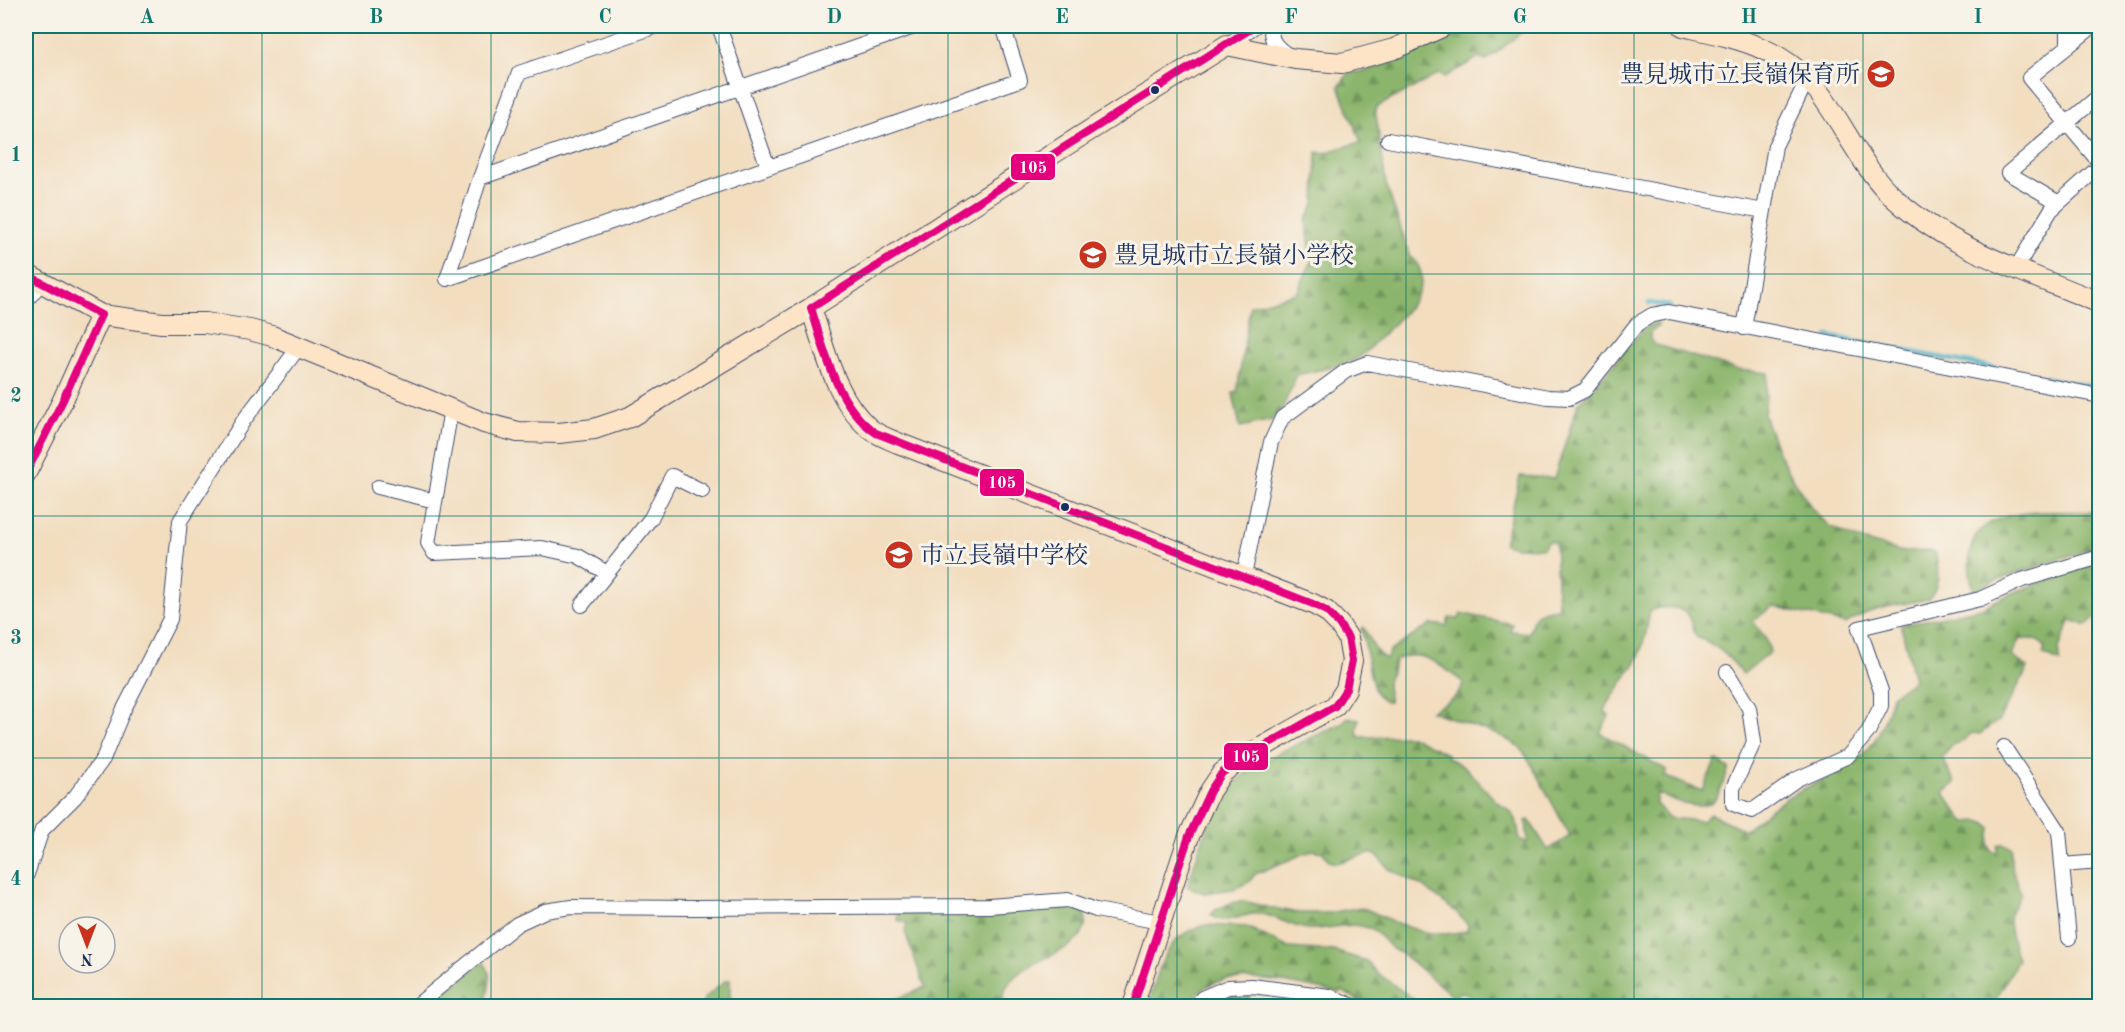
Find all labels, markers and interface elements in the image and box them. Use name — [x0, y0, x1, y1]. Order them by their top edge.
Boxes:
text: A — [139, 8, 155, 28]
text: B — [369, 8, 383, 28]
text: C — [598, 8, 612, 28]
text: D — [826, 8, 842, 28]
text: E — [1055, 8, 1069, 28]
text: F — [1284, 8, 1298, 28]
text: G — [1513, 8, 1527, 28]
text: H — [1741, 8, 1757, 28]
text: I — [1974, 8, 1982, 28]
school or university icon: 豊見城市立長嶺保育所 — [1865, 58, 1897, 90]
place label: 豊見城市立長嶺保育所 — [1620, 61, 1860, 88]
unlabelled marker — [1149, 84, 1161, 96]
text: 1 — [10, 146, 22, 166]
line badge: 105 — [1010, 153, 1056, 181]
text: 105 — [1019, 161, 1047, 177]
school or university icon: 豊見城市立長嶺小学校 — [1077, 239, 1109, 271]
place label: 豊見城市立長嶺小学校 — [1114, 242, 1354, 269]
text: 2 — [10, 387, 22, 407]
line badge: 105 — [979, 468, 1025, 497]
text: 105 — [988, 476, 1016, 492]
unlabelled marker — [1059, 501, 1071, 513]
school or university icon: 市立長嶺中学校 — [883, 539, 915, 571]
place label: 市立長嶺中学校 — [920, 542, 1088, 569]
text: 3 — [10, 629, 22, 649]
line badge: 105 — [1223, 742, 1269, 771]
text: 105 — [1232, 750, 1260, 766]
text: 4 — [10, 870, 22, 890]
north arrow — [57, 915, 117, 975]
text: N — [80, 950, 93, 966]

